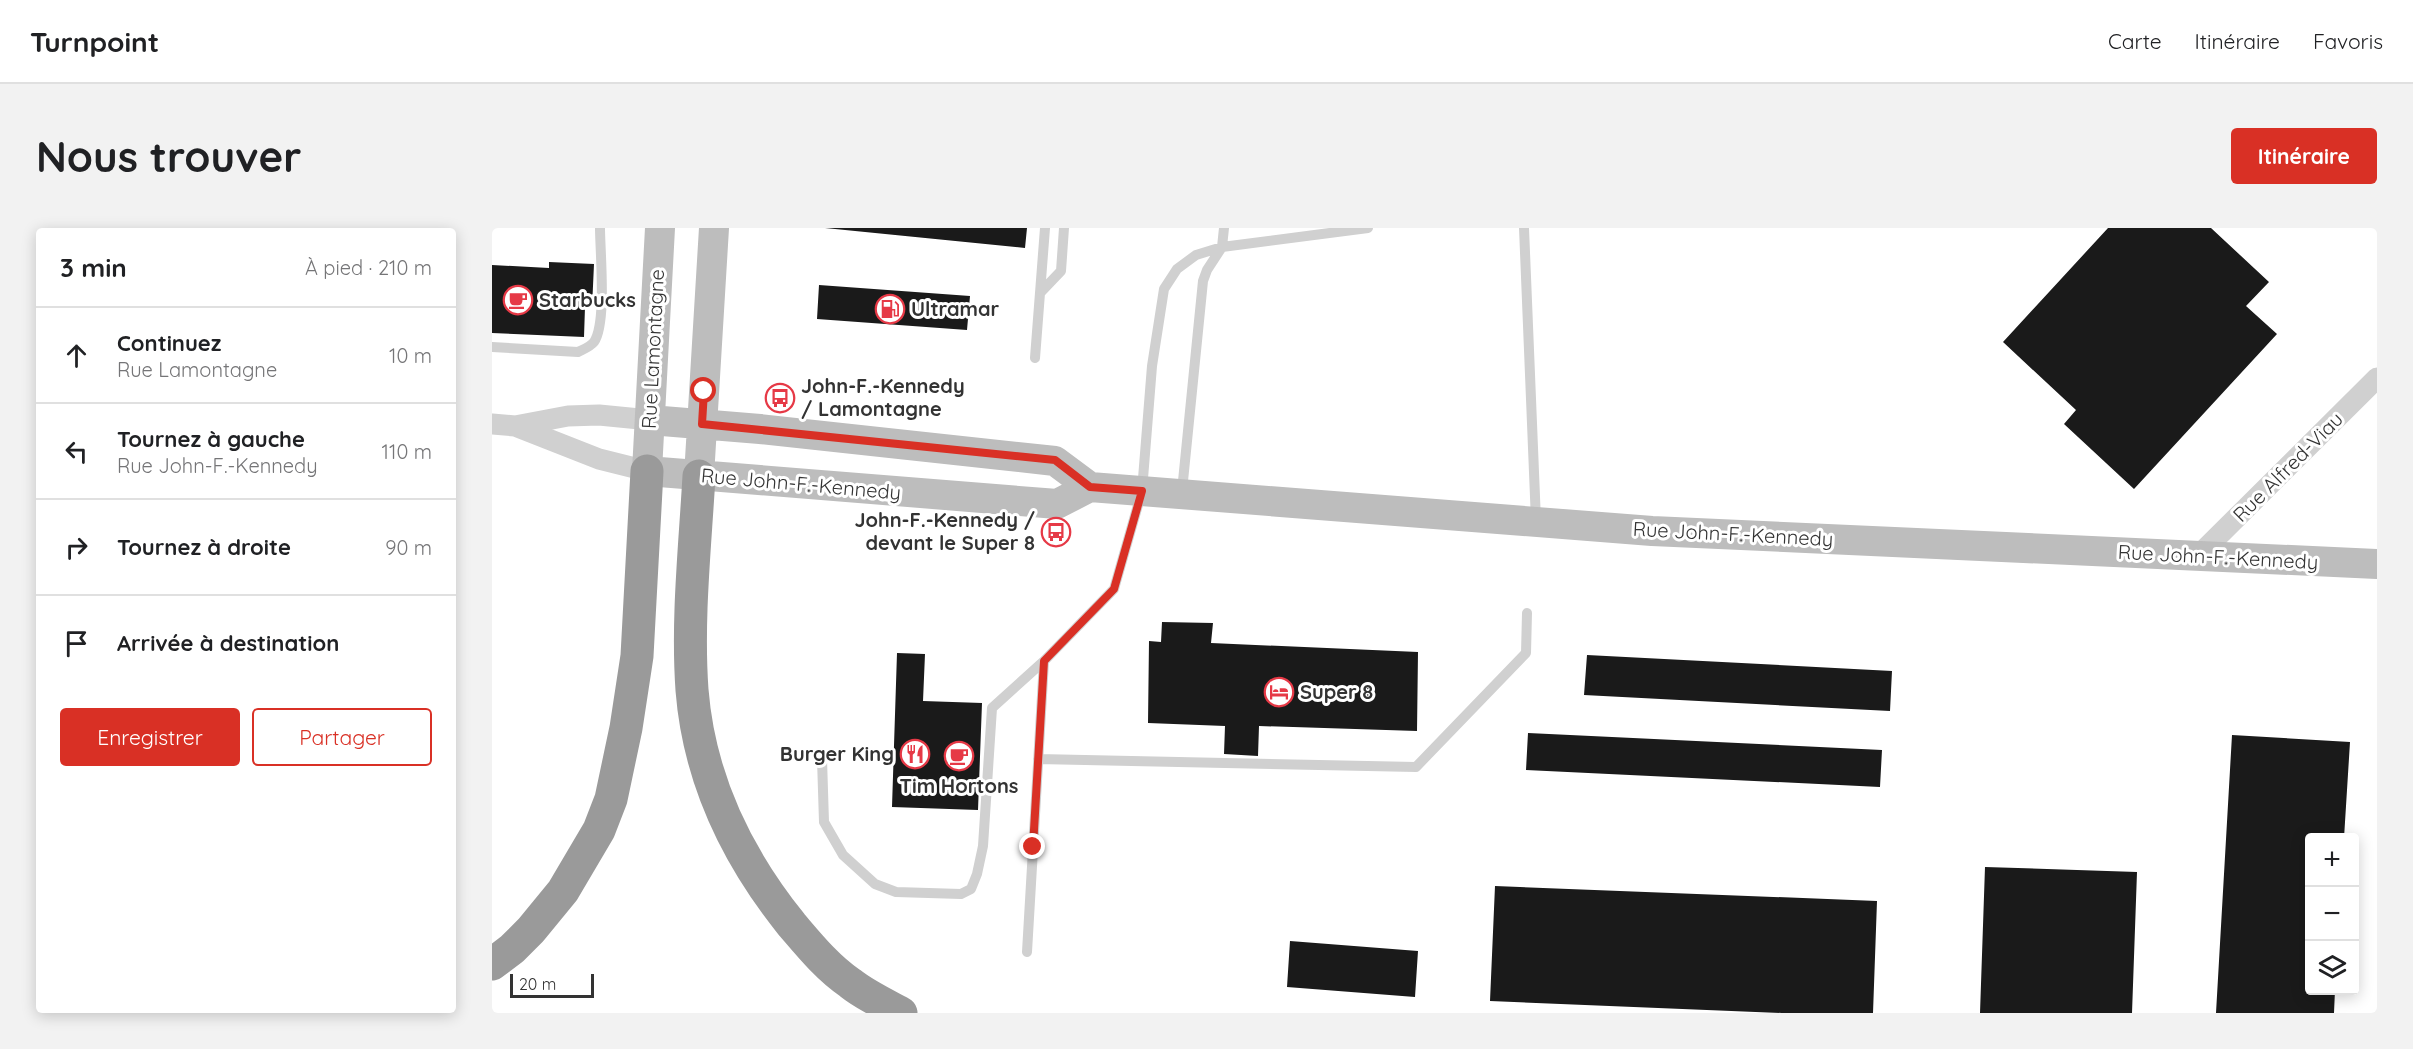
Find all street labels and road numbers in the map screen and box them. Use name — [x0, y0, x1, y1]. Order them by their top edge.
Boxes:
street label: Rue Lamontagne — [636, 268, 669, 430]
street label: Rue Alfred-Viau — [2227, 406, 2348, 527]
street label: Rue John-F.-Kennedy — [700, 462, 902, 505]
street label: Rue John-F.-Kennedy — [1632, 516, 1834, 551]
street label: Rue John-F.-Kennedy — [2117, 539, 2319, 574]

